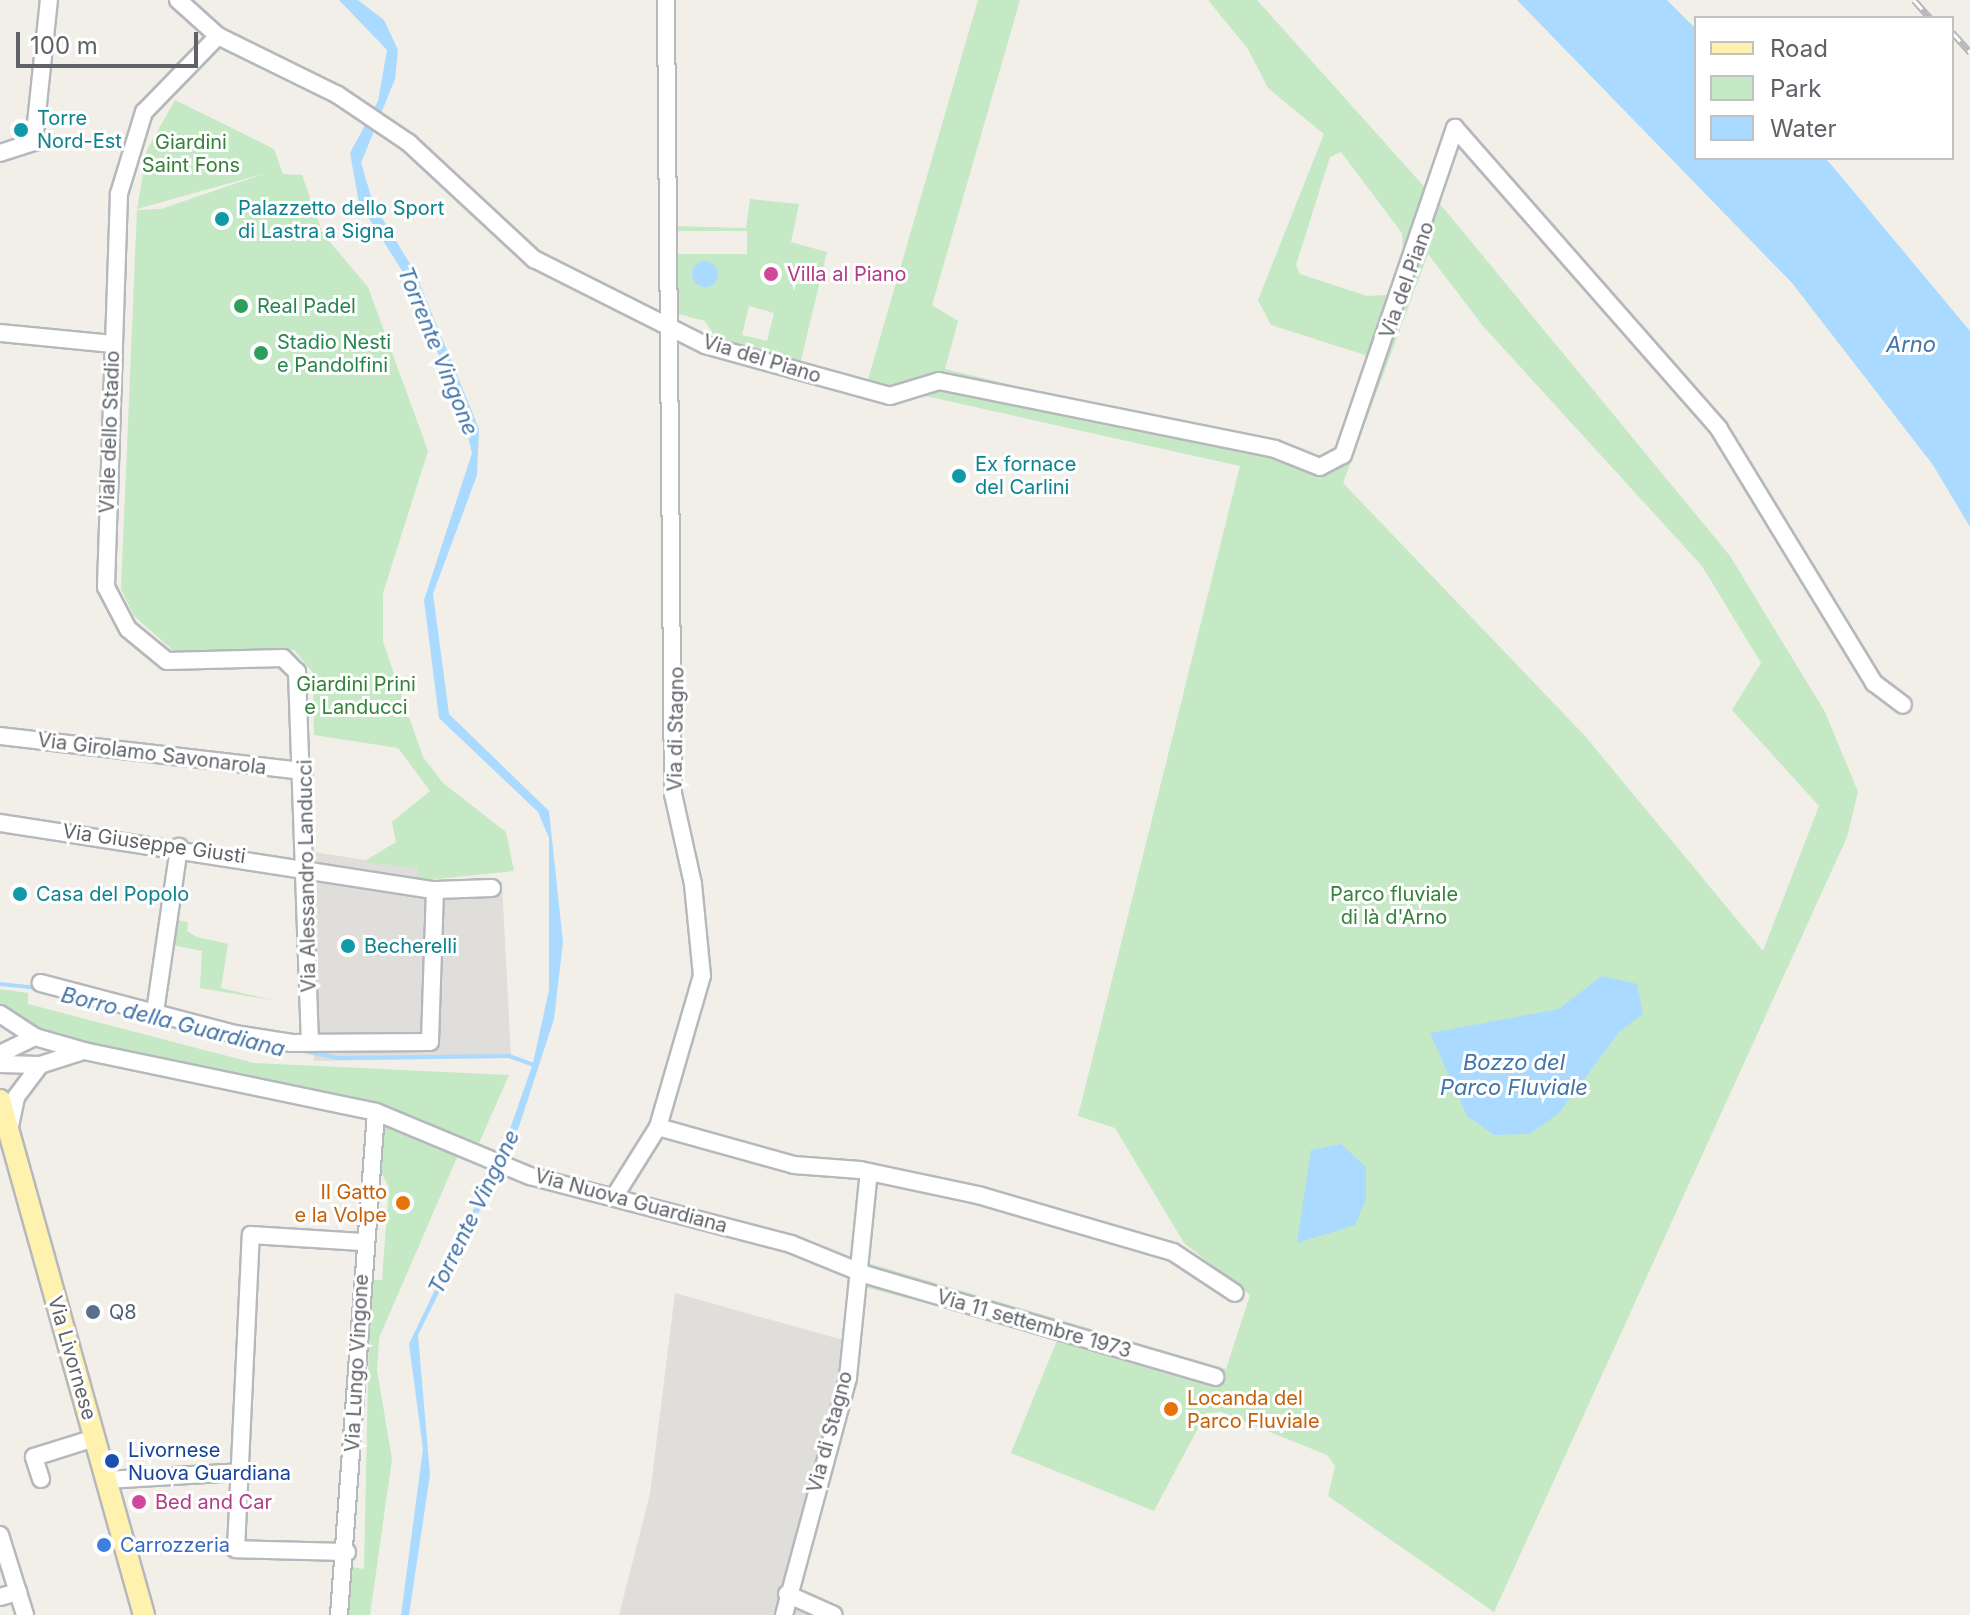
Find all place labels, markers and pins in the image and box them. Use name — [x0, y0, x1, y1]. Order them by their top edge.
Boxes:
place label: Torre Nord-Est — [37, 106, 122, 153]
marker: Torre Nord-Est — [12, 121, 30, 139]
place label: Palazzetto dello Sport di Lastra a Signa — [238, 196, 444, 243]
marker: Palazzetto dello Sport di Lastra a Signa — [213, 210, 231, 228]
place label: Villa al Piano — [787, 262, 907, 286]
marker: Villa al Piano — [762, 265, 780, 283]
place label: Real Padel — [257, 294, 356, 318]
marker: Real Padel — [232, 297, 250, 315]
place label: Stadio Nesti e Pandolfini — [277, 330, 391, 377]
marker: Stadio Nesti e Pandolfini — [252, 344, 270, 362]
place label: Ex fornace del Carlini — [975, 452, 1076, 499]
marker: Ex fornace del Carlini — [950, 467, 968, 485]
place label: Casa del Popolo — [36, 882, 189, 906]
marker: Casa del Popolo — [11, 885, 29, 903]
place label: Becherelli — [364, 934, 457, 958]
marker: Becherelli — [339, 937, 357, 955]
place label: Il Gatto e la Volpe — [294, 1180, 387, 1227]
marker: Il Gatto e la Volpe — [394, 1194, 412, 1212]
place label: Q8 — [109, 1300, 137, 1324]
marker: Q8 — [84, 1303, 102, 1321]
place label: Locanda del Parco Fluviale — [1187, 1386, 1320, 1433]
marker: Locanda del Parco Fluviale — [1162, 1400, 1180, 1418]
place label: Livornese Nuova Guardiana — [128, 1438, 291, 1485]
marker: Livornese Nuova Guardiana — [103, 1452, 121, 1470]
place label: Bed and Car — [155, 1490, 272, 1514]
marker: Bed and Car — [130, 1493, 148, 1511]
place label: Carrozzeria — [120, 1533, 230, 1557]
marker: Carrozzeria — [95, 1536, 113, 1554]

